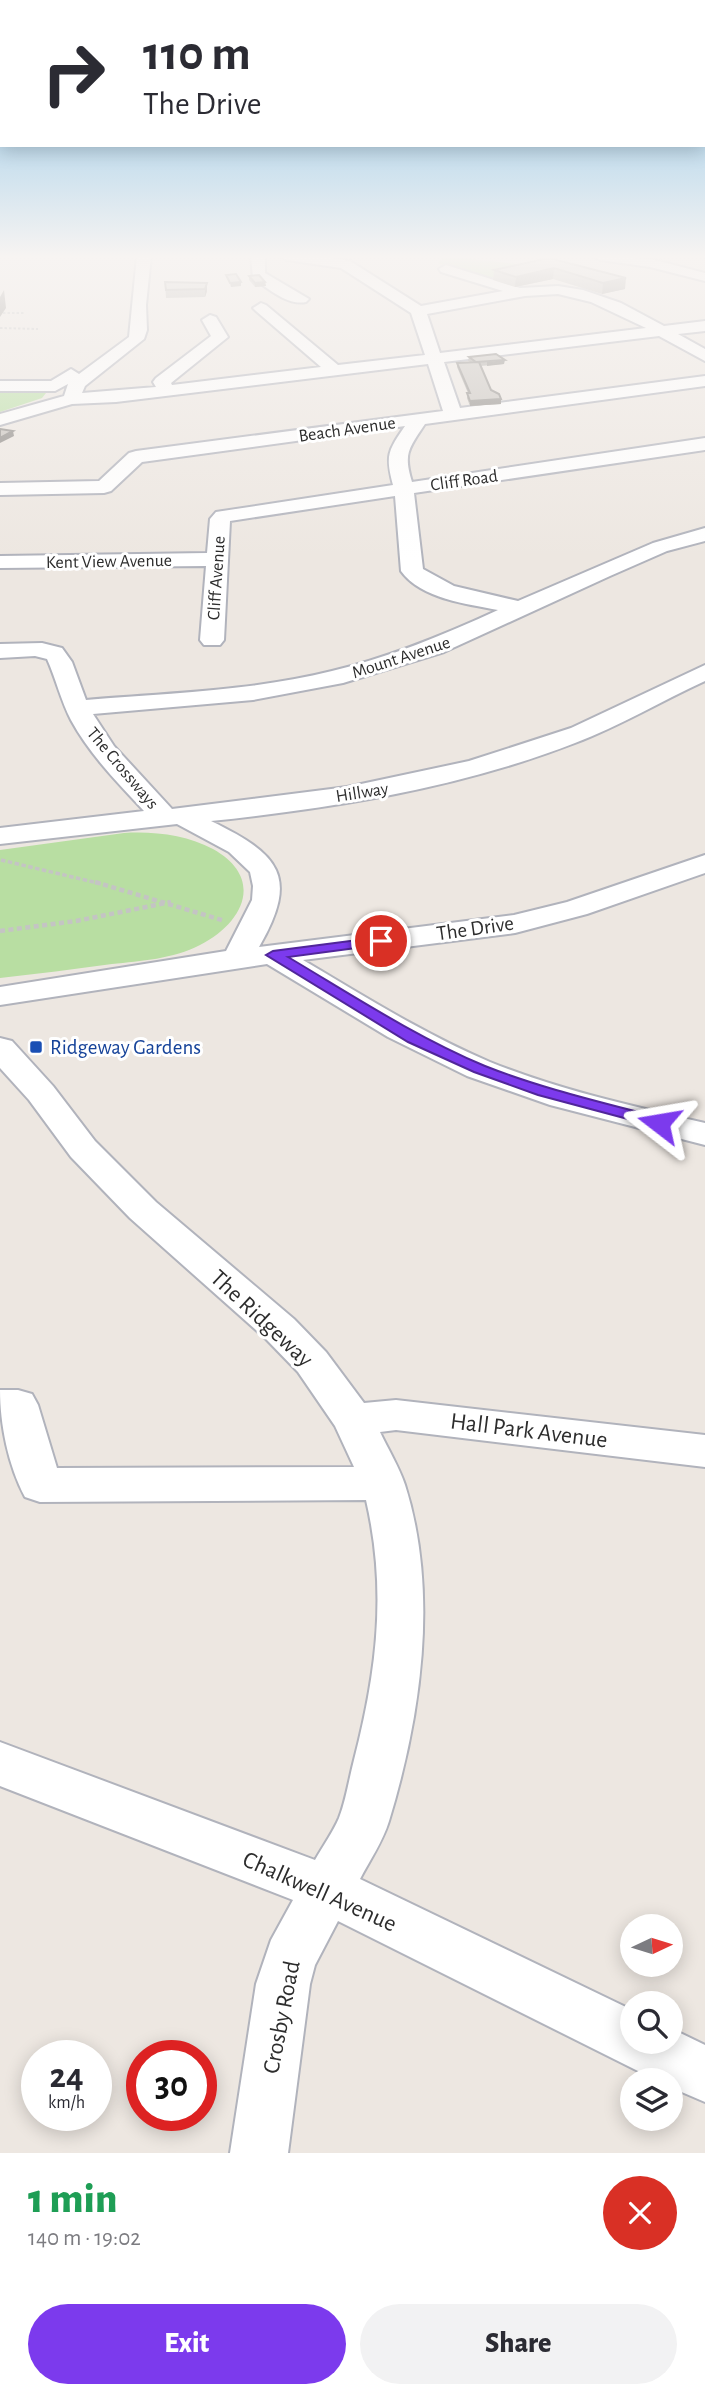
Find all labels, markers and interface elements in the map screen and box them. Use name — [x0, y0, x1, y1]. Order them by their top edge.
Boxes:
icon: right — [28, 28, 119, 119]
text: 110 m — [143, 30, 251, 79]
text: The Drive — [143, 88, 262, 120]
street label: Beach Avenue — [297, 414, 397, 446]
street label: Cliff Road — [429, 467, 499, 495]
street label: Cliff Avenue — [205, 535, 229, 621]
street label: Kent View Avenue — [46, 552, 172, 572]
street label: Mount Avenue — [350, 634, 453, 682]
street label: The Crossways — [83, 724, 161, 813]
street label: Hillway — [334, 780, 390, 806]
pin — [351, 911, 411, 971]
street label: The Drive — [435, 913, 515, 944]
icon: arrive — [362, 922, 400, 960]
place label: Ridgeway Gardens — [50, 1037, 201, 1058]
marker: Ridgeway Gardens — [28, 1039, 44, 1055]
position arrow — [622, 1086, 696, 1160]
street label: The Ridgeway — [206, 1266, 317, 1372]
street label: Hall Park Avenue — [449, 1409, 609, 1453]
street label: Chalkwell Avenue — [239, 1847, 400, 1937]
north arrow — [620, 1914, 682, 1978]
map controls — [620, 1914, 683, 2131]
street label: Crosby Road — [259, 1959, 305, 2076]
button: search — [620, 1991, 683, 2054]
speed limit sign: 30 — [126, 2040, 217, 2131]
text: 24 — [49, 2059, 84, 2094]
button: layers — [620, 2068, 683, 2131]
text: km/h — [48, 2094, 85, 2112]
button: close — [603, 2176, 677, 2250]
text: 1 min — [28, 2178, 117, 2220]
text: 140 m · 19:02 — [28, 2227, 141, 2250]
button: Exit — [28, 2304, 346, 2384]
button: Share — [360, 2304, 677, 2384]

